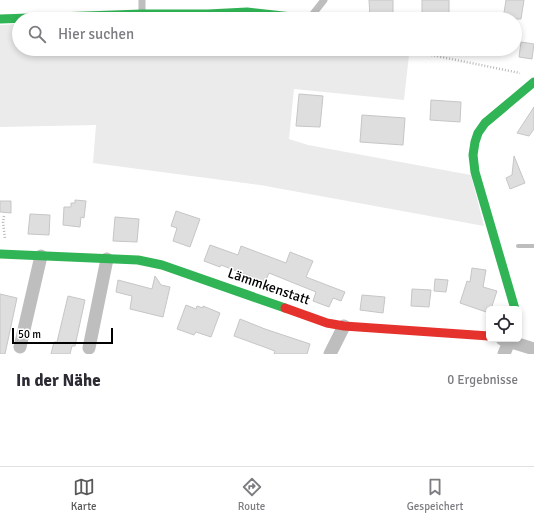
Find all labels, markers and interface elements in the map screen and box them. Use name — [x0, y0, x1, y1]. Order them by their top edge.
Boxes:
search box — [12, 12, 522, 56]
icon: search — [26, 23, 48, 45]
text: Hier suchen — [58, 25, 134, 43]
street label: Lämmkenstatt — [226, 264, 312, 308]
map controls — [486, 306, 522, 342]
button: locate — [486, 306, 522, 342]
scale bar — [12, 326, 113, 345]
text: 50 m — [18, 328, 41, 341]
text: In der Nähe — [16, 370, 101, 391]
text: 0 Ergebnisse — [447, 372, 518, 388]
tab: Karte — [71, 476, 96, 513]
tab: Route — [238, 476, 265, 513]
tab: Gespeichert — [407, 476, 463, 513]

